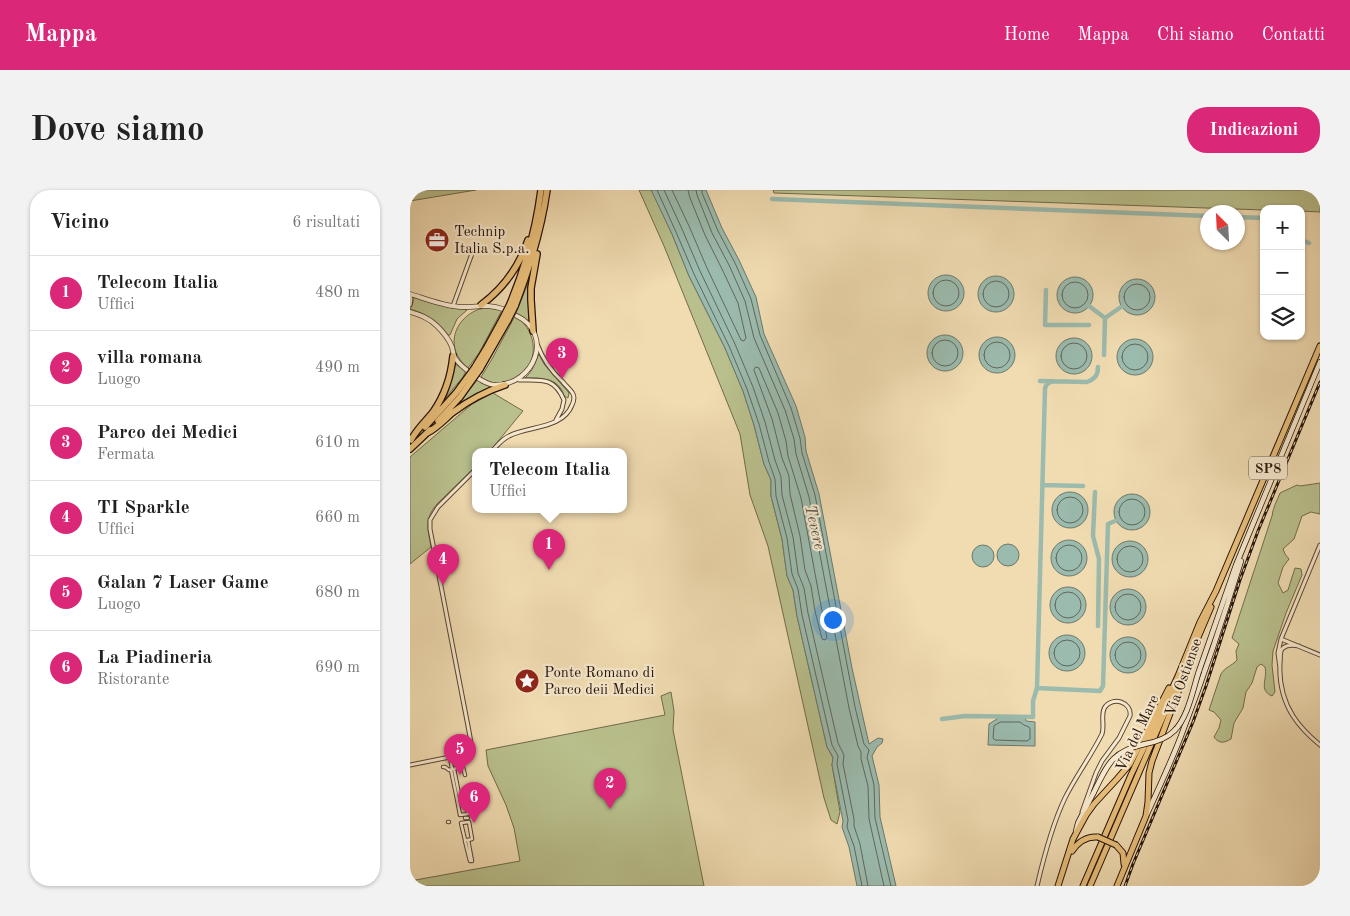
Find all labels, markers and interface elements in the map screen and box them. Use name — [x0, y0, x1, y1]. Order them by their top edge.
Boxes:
text: Mappa — [25, 23, 97, 47]
text: Home — [1004, 26, 1050, 44]
text: Mappa — [1078, 26, 1129, 44]
text: Chi siamo — [1157, 26, 1234, 44]
text: Contatti — [1262, 26, 1325, 44]
button: Indicazioni — [1187, 107, 1320, 153]
text: Dove siamo — [30, 113, 205, 148]
north arrow — [1200, 205, 1245, 250]
map controls — [1260, 205, 1305, 340]
button: + — [1260, 205, 1305, 250]
text: Vicino — [50, 212, 109, 233]
text: 6 risultati — [292, 215, 360, 231]
place label: Technip Italia S.p.a. — [454, 225, 529, 257]
office icon: Technip Italia S.p.a. — [424, 227, 450, 253]
button: − — [1260, 250, 1305, 295]
text: Telecom Italia — [97, 274, 218, 293]
text: 1 — [61, 285, 71, 301]
text: 480 m — [315, 285, 360, 301]
button: layers — [1260, 295, 1305, 340]
text: Uffici — [97, 297, 135, 313]
pin: 3 — [546, 338, 578, 379]
text: villa romana — [97, 349, 202, 368]
text: 2 — [61, 360, 71, 376]
text: 490 m — [315, 360, 360, 376]
text: Luogo — [97, 372, 141, 388]
text: Parco dei Medici — [97, 424, 238, 443]
text: 3 — [61, 435, 71, 451]
text: 610 m — [315, 435, 360, 451]
text: Fermata — [97, 447, 155, 463]
popup — [472, 448, 627, 513]
road number: SP8 — [1249, 456, 1287, 480]
text: Telecom Italia — [489, 461, 610, 480]
text: Uffici — [489, 484, 526, 500]
text: TI Sparkle — [97, 499, 190, 518]
water label: Tevere — [801, 504, 827, 552]
text: 4 — [61, 510, 71, 526]
text: 660 m — [315, 510, 360, 526]
text: Uffici — [97, 522, 135, 538]
pin: 1 — [533, 529, 565, 570]
pin: 4 — [427, 544, 459, 585]
text: Galan 7 Laser Game — [97, 574, 269, 593]
text: 5 — [61, 585, 71, 601]
text: 680 m — [315, 585, 360, 601]
text: Luogo — [97, 597, 141, 613]
your location — [820, 607, 846, 633]
street label: Via Ostiense — [1163, 637, 1205, 718]
text: La Piadineria — [97, 649, 212, 668]
text: 6 — [61, 660, 71, 676]
text: 690 m — [315, 660, 360, 676]
place label: Ponte Romano di Parco deii Medici — [544, 666, 654, 698]
place icon: Ponte Romano di Parco deii Medici — [514, 668, 540, 694]
text: Ristorante — [97, 672, 169, 688]
street label: Via del Mare — [1114, 693, 1163, 774]
pin: 5 — [444, 734, 476, 775]
pin: 2 — [594, 768, 626, 809]
pin: 6 — [458, 782, 490, 823]

